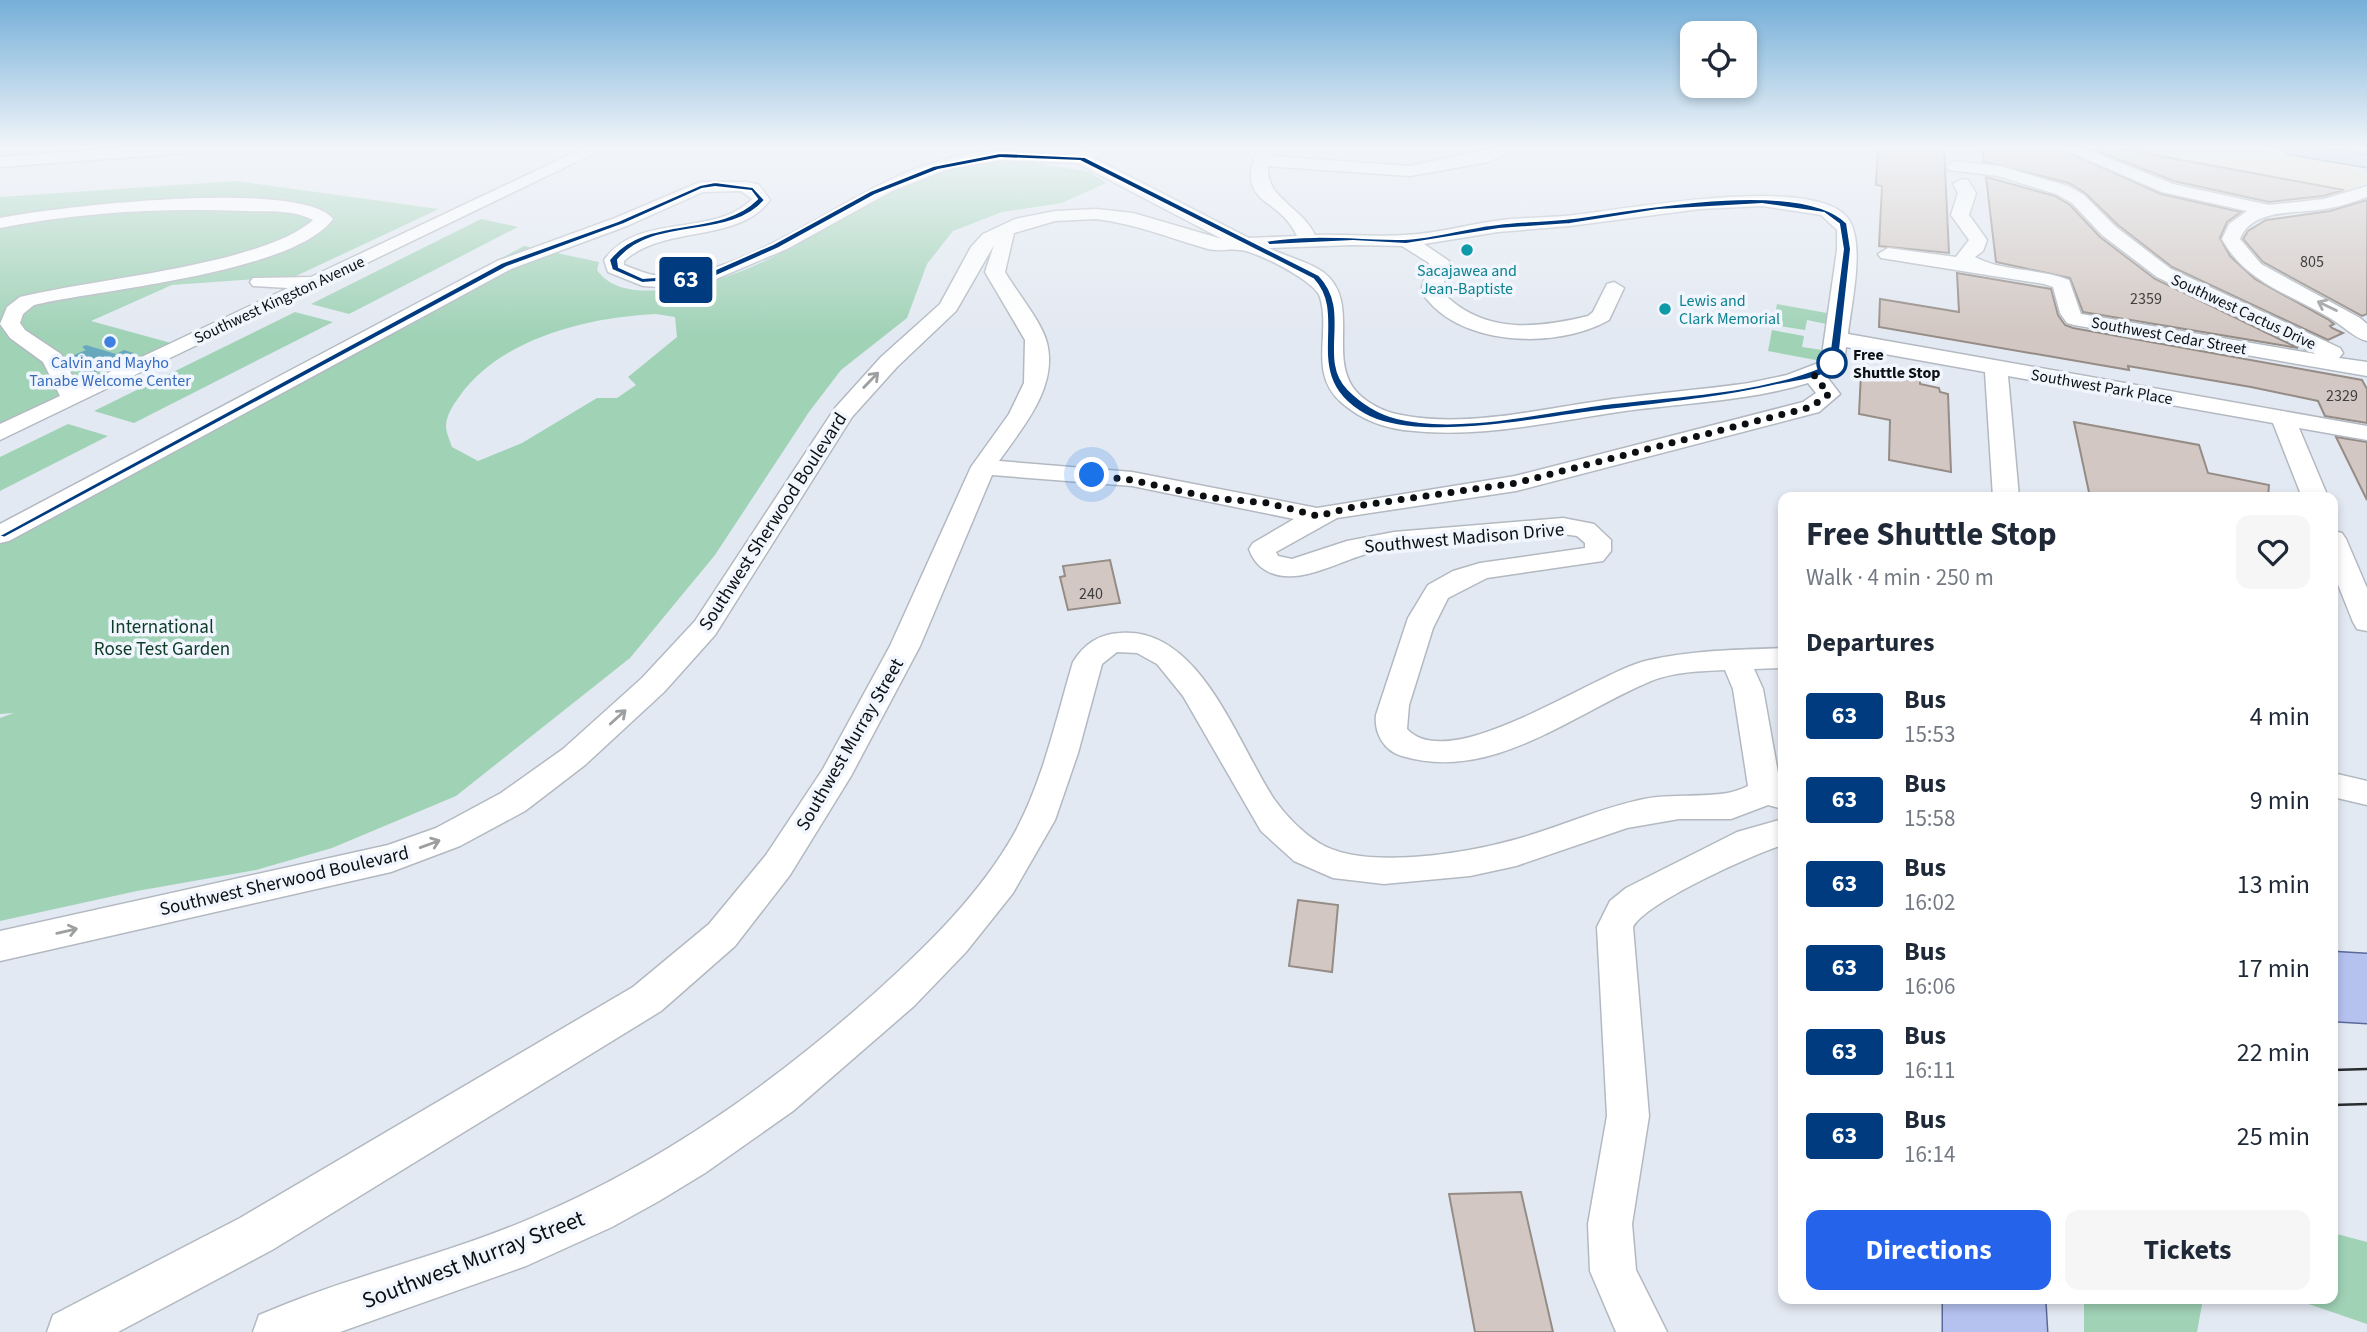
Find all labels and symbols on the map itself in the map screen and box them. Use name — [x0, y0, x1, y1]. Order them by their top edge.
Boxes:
marker: Sacajawea and Jean-Baptiste — [1459, 242, 1475, 258]
street label: Southwest Kingston Avenue — [191, 251, 368, 349]
house number: 805 — [2300, 251, 2324, 273]
line badge: 63 — [654, 257, 718, 303]
place label: Sacajawea and Jean-Baptiste — [1417, 260, 1517, 300]
street label: Southwest Cactus Drive — [2168, 269, 2320, 355]
house number: 2359 — [2130, 288, 2162, 310]
place label: Lewis and Clark Memorial — [1679, 290, 1780, 330]
one-way arrow — [2317, 298, 2338, 312]
marker: Lewis and Clark Memorial — [1657, 301, 1673, 317]
street label: Southwest Cedar Street — [2089, 311, 2249, 361]
marker: Calvin and Mayho Tanabe Welcome Center — [102, 334, 118, 350]
place label: Free Shuttle Stop — [1853, 344, 1940, 384]
marker: Free Shuttle Stop — [1817, 348, 1847, 378]
place label: Calvin and Mayho Tanabe Welcome Center — [29, 352, 191, 392]
street label: Southwest Park Place — [2029, 364, 2175, 410]
one-way arrow — [862, 372, 879, 389]
house number: 2329 — [2326, 385, 2358, 407]
street label: Southwest Sherwood Boulevard — [693, 408, 854, 636]
your location — [1074, 457, 1109, 492]
street label: Southwest Madison Drive — [1363, 516, 1565, 561]
house number: 240 — [1079, 583, 1103, 605]
park label: International Rose Test Garden — [94, 614, 230, 663]
street label: Southwest Murray Street — [790, 653, 911, 836]
one-way arrow — [609, 709, 626, 726]
one-way arrow — [419, 837, 441, 849]
street label: Southwest Sherwood Boulevard — [157, 840, 412, 923]
one-way arrow — [55, 923, 77, 936]
street label: Southwest Murray Street — [357, 1202, 590, 1317]

